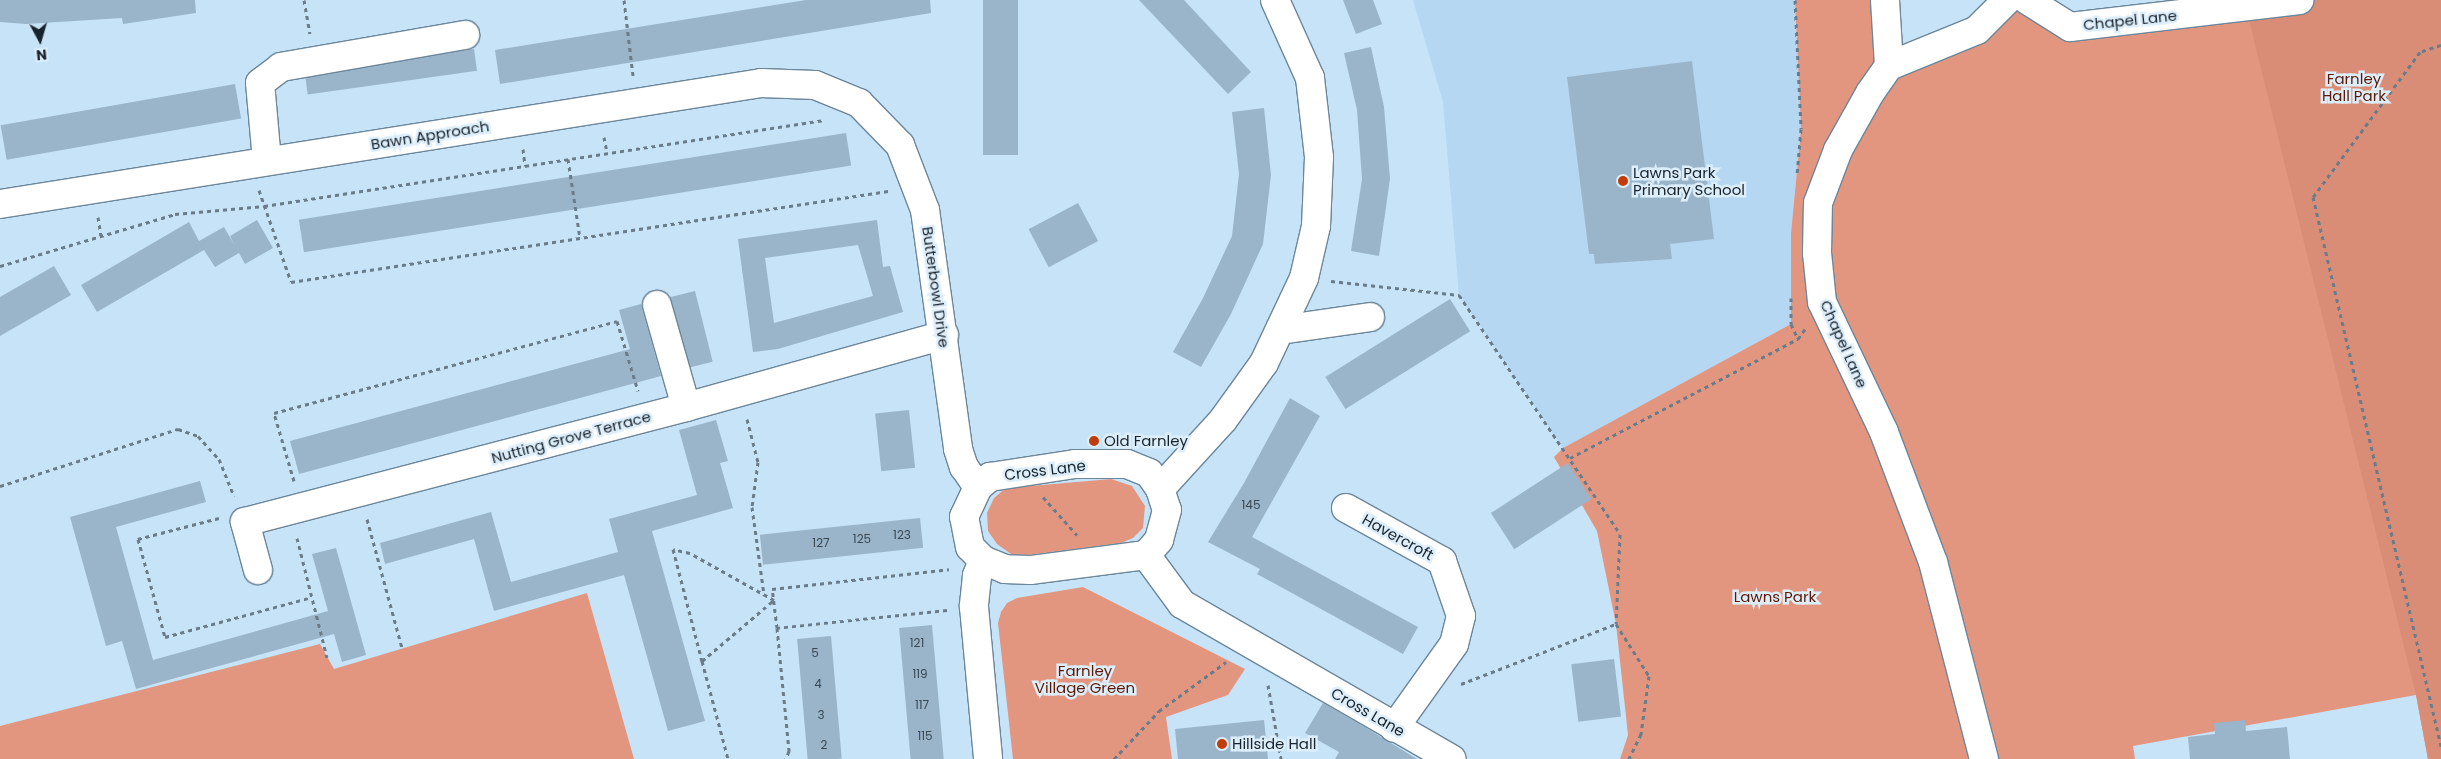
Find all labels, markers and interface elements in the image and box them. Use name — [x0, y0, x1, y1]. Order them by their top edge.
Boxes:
street label: Chapel Lane — [2082, 6, 2178, 34]
north arrow — [15, 15, 65, 65]
text: N — [35, 44, 48, 65]
park label: Farnley Hall Park — [2322, 69, 2386, 104]
street label: Bawn Approach — [369, 117, 491, 153]
place label: Lawns Park Primary School — [1633, 163, 1745, 198]
marker: Lawns Park Primary School — [1617, 175, 1629, 187]
street label: Butterbowl Drive — [919, 225, 953, 349]
street label: Chapel Lane — [1817, 297, 1871, 391]
street label: Nutting Grove Terrace — [489, 407, 653, 467]
place label: Old Farnley — [1104, 432, 1188, 450]
marker: Old Farnley — [1088, 435, 1100, 447]
street label: Cross Lane — [1003, 456, 1087, 484]
house number: 145 — [1242, 498, 1260, 512]
street label: Havercroft — [1359, 510, 1437, 564]
house number: 123 — [893, 528, 911, 542]
house number: 125 — [853, 532, 871, 546]
house number: 127 — [812, 536, 830, 550]
park label: Lawns Park — [1734, 588, 1816, 606]
house number: 121 — [910, 636, 924, 650]
house number: 5 — [811, 646, 819, 660]
park label: Farnley Village Green — [1035, 661, 1135, 696]
house number: 119 — [912, 667, 928, 681]
house number: 4 — [814, 677, 822, 691]
street label: Cross Lane — [1328, 684, 1408, 740]
house number: 117 — [915, 698, 929, 712]
house number: 3 — [817, 708, 825, 722]
house number: 115 — [917, 729, 933, 743]
place label: Hillside Hall — [1232, 735, 1316, 753]
house number: 2 — [821, 738, 827, 752]
marker: Hillside Hall — [1216, 738, 1228, 750]

